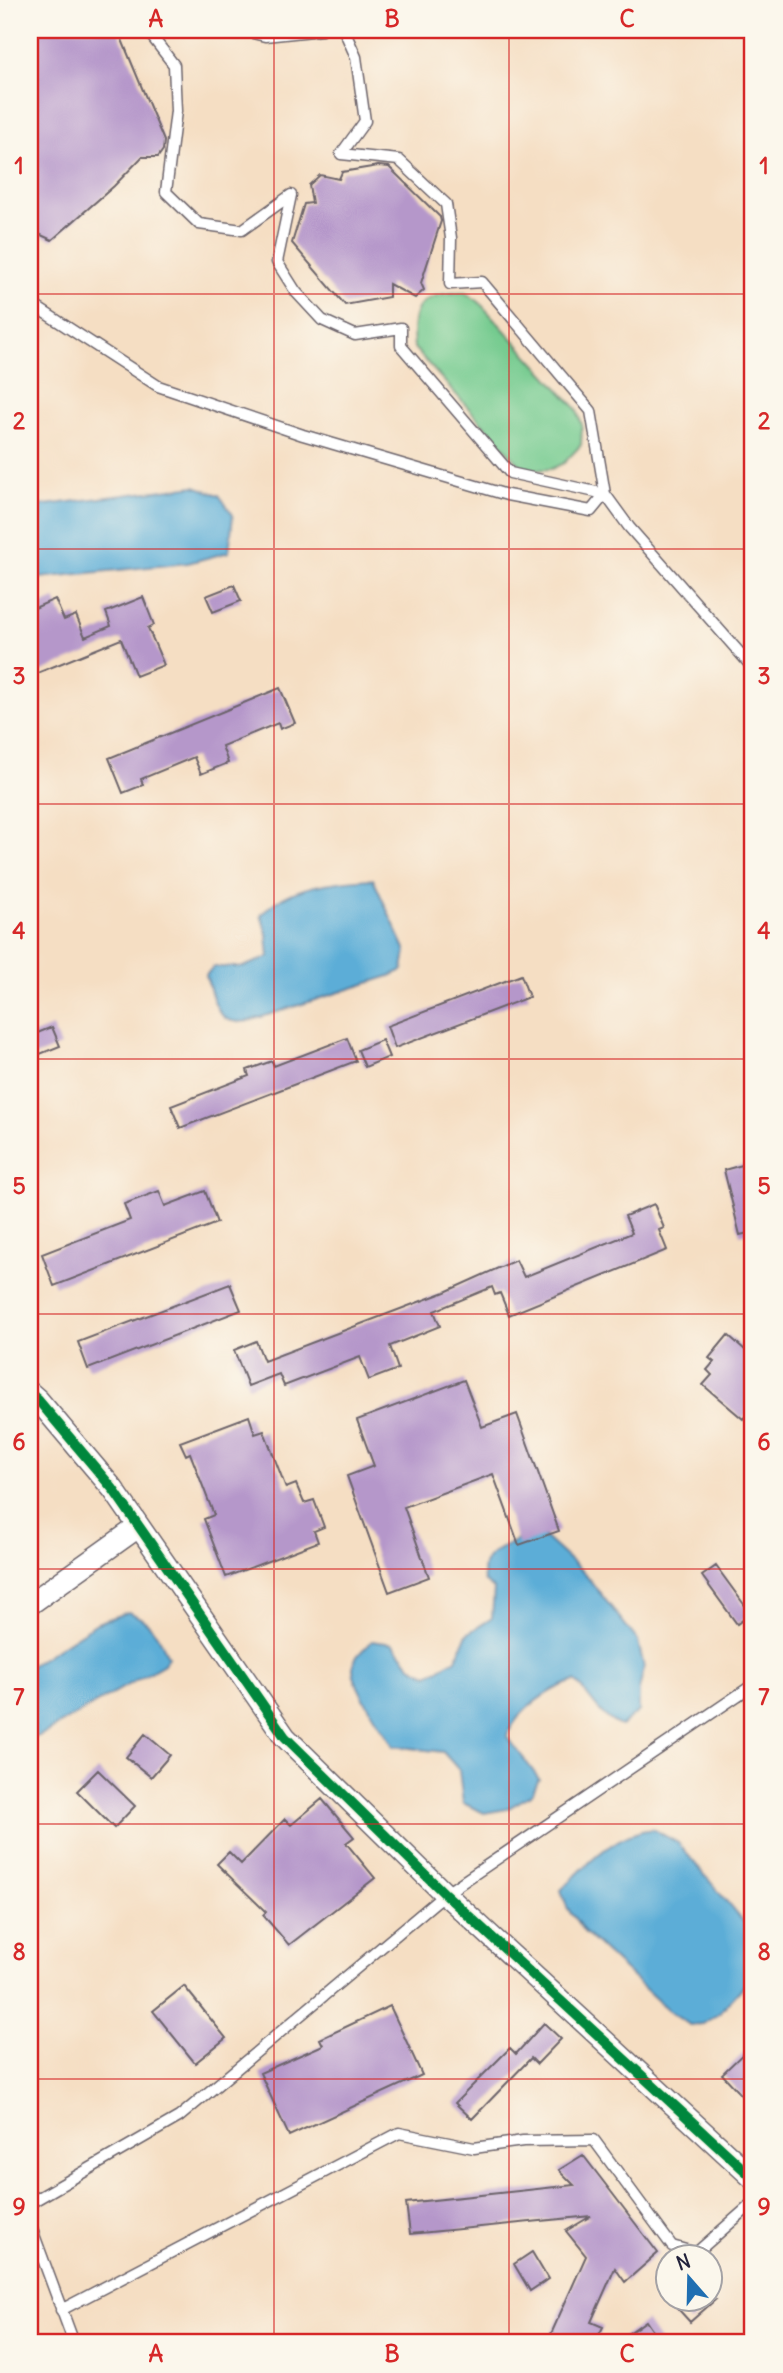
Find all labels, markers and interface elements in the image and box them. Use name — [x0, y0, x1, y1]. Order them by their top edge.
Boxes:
text: A — [149, 4, 164, 33]
text: B — [384, 4, 400, 33]
text: C — [619, 4, 635, 33]
text: 1 — [14, 151, 24, 180]
text: 1 — [759, 151, 769, 180]
text: 2 — [13, 406, 26, 435]
text: 2 — [758, 406, 771, 435]
text: 3 — [12, 661, 26, 690]
text: 3 — [757, 661, 771, 690]
text: 4 — [12, 916, 26, 945]
text: 4 — [757, 916, 771, 945]
text: 5 — [12, 1171, 26, 1200]
text: 5 — [757, 1171, 771, 1200]
text: 6 — [12, 1427, 26, 1456]
text: 6 — [757, 1427, 771, 1456]
text: 7 — [13, 1682, 25, 1711]
text: 7 — [758, 1682, 770, 1711]
text: 8 — [12, 1937, 26, 1966]
text: 8 — [757, 1937, 771, 1966]
text: 9 — [12, 2192, 26, 2221]
text: 9 — [757, 2192, 771, 2221]
north arrow — [654, 2244, 724, 2314]
text: N — [673, 2249, 693, 2276]
text: A — [149, 2339, 164, 2368]
text: B — [384, 2339, 400, 2368]
text: C — [619, 2339, 635, 2368]

